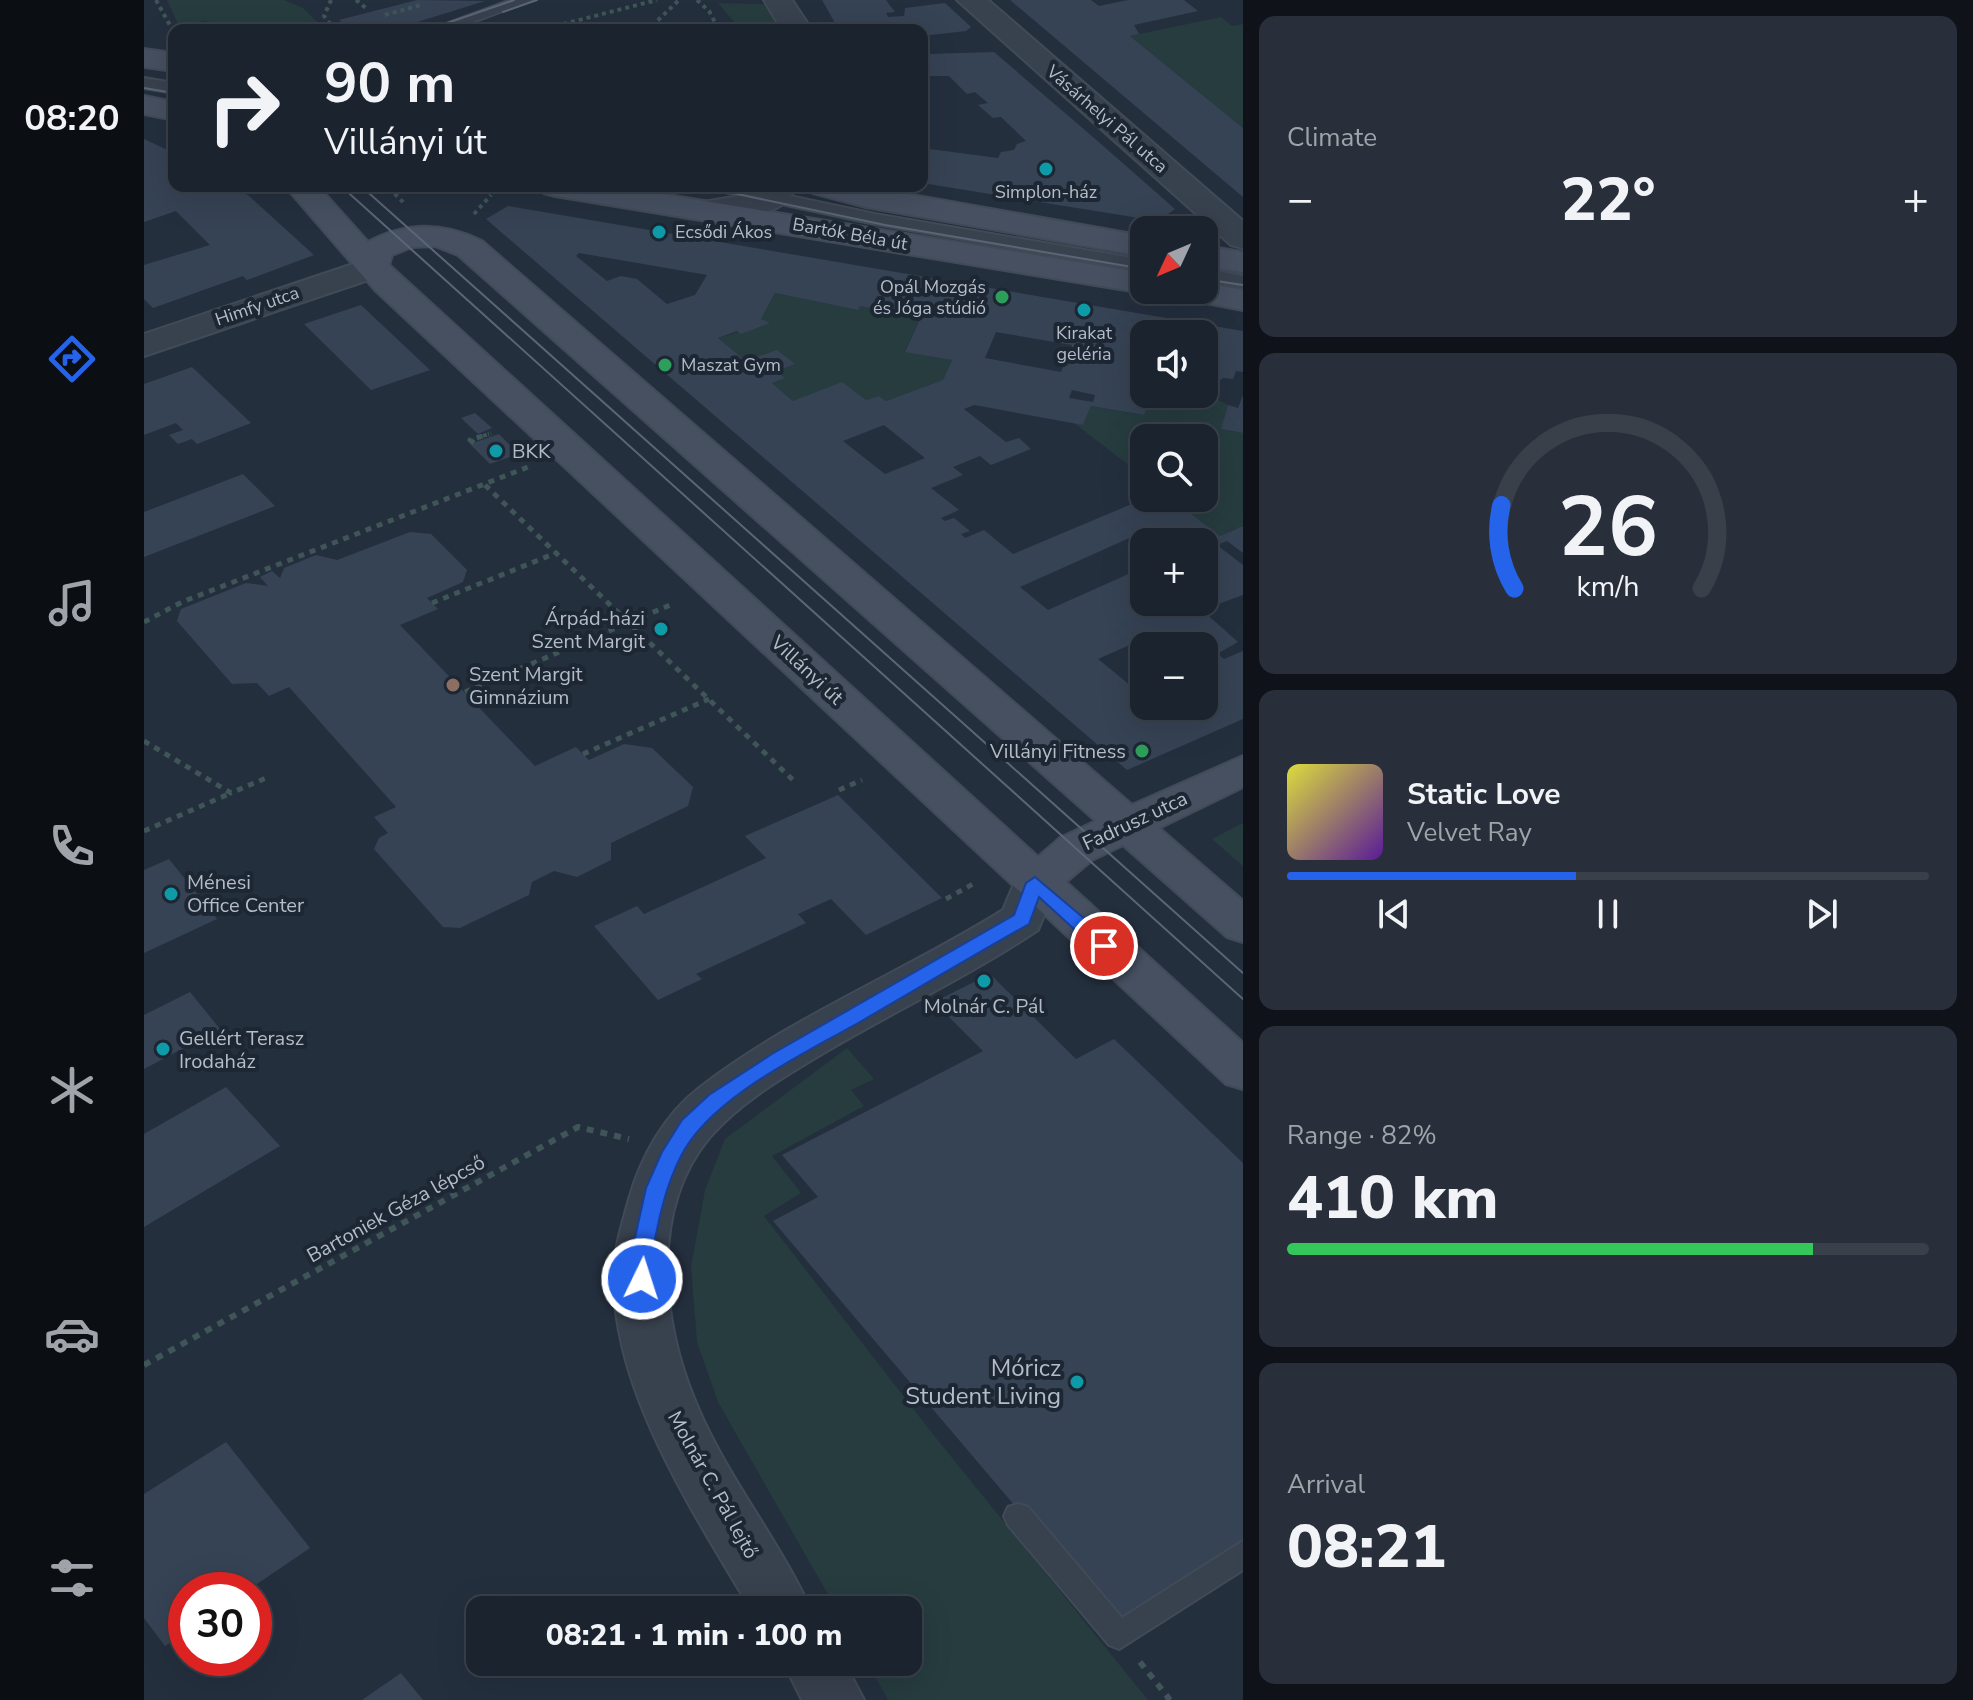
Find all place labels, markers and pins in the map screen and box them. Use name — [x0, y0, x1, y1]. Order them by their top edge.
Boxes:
marker: Simplon-ház — [1037, 160, 1055, 178]
place label: Simplon-ház — [995, 180, 1097, 204]
place label: Ecsődi Ákos — [675, 220, 772, 244]
marker: Ecsődi Ákos — [650, 223, 668, 241]
place label: Opál Mozgás és Jóga stúdió — [873, 275, 986, 320]
marker: Opál Mozgás és Jóga stúdió — [993, 288, 1011, 306]
marker: Kirakat geléria — [1075, 301, 1093, 319]
place label: Kirakat geléria — [1056, 321, 1113, 366]
place label: Maszat Gym — [681, 353, 781, 377]
marker: Maszat Gym — [656, 356, 674, 374]
place label: BKK — [512, 438, 551, 465]
marker: BKK — [487, 442, 505, 460]
place label: Árpád-házi Szent Margit — [531, 605, 646, 655]
marker: Árpád-házi Szent Margit — [652, 620, 670, 638]
place label: Szent Margit Gimnázium — [469, 661, 584, 711]
marker: Szent Margit Gimnázium — [444, 676, 462, 694]
place label: Villányi Fitness — [989, 738, 1126, 765]
marker: Villányi Fitness — [1133, 742, 1151, 760]
place label: Ménesi Office Center — [187, 869, 304, 919]
marker: Ménesi Office Center — [162, 885, 180, 903]
pin — [1070, 912, 1138, 980]
marker: Molnár C. Pál — [975, 972, 993, 990]
place label: Molnár C. Pál — [924, 993, 1044, 1020]
place label: Gellért Terasz Irodaház — [179, 1025, 304, 1075]
marker: Gellért Terasz Irodaház — [154, 1040, 172, 1058]
place label: Móricz Student Living — [905, 1352, 1061, 1412]
marker: Móricz Student Living — [1068, 1373, 1086, 1391]

